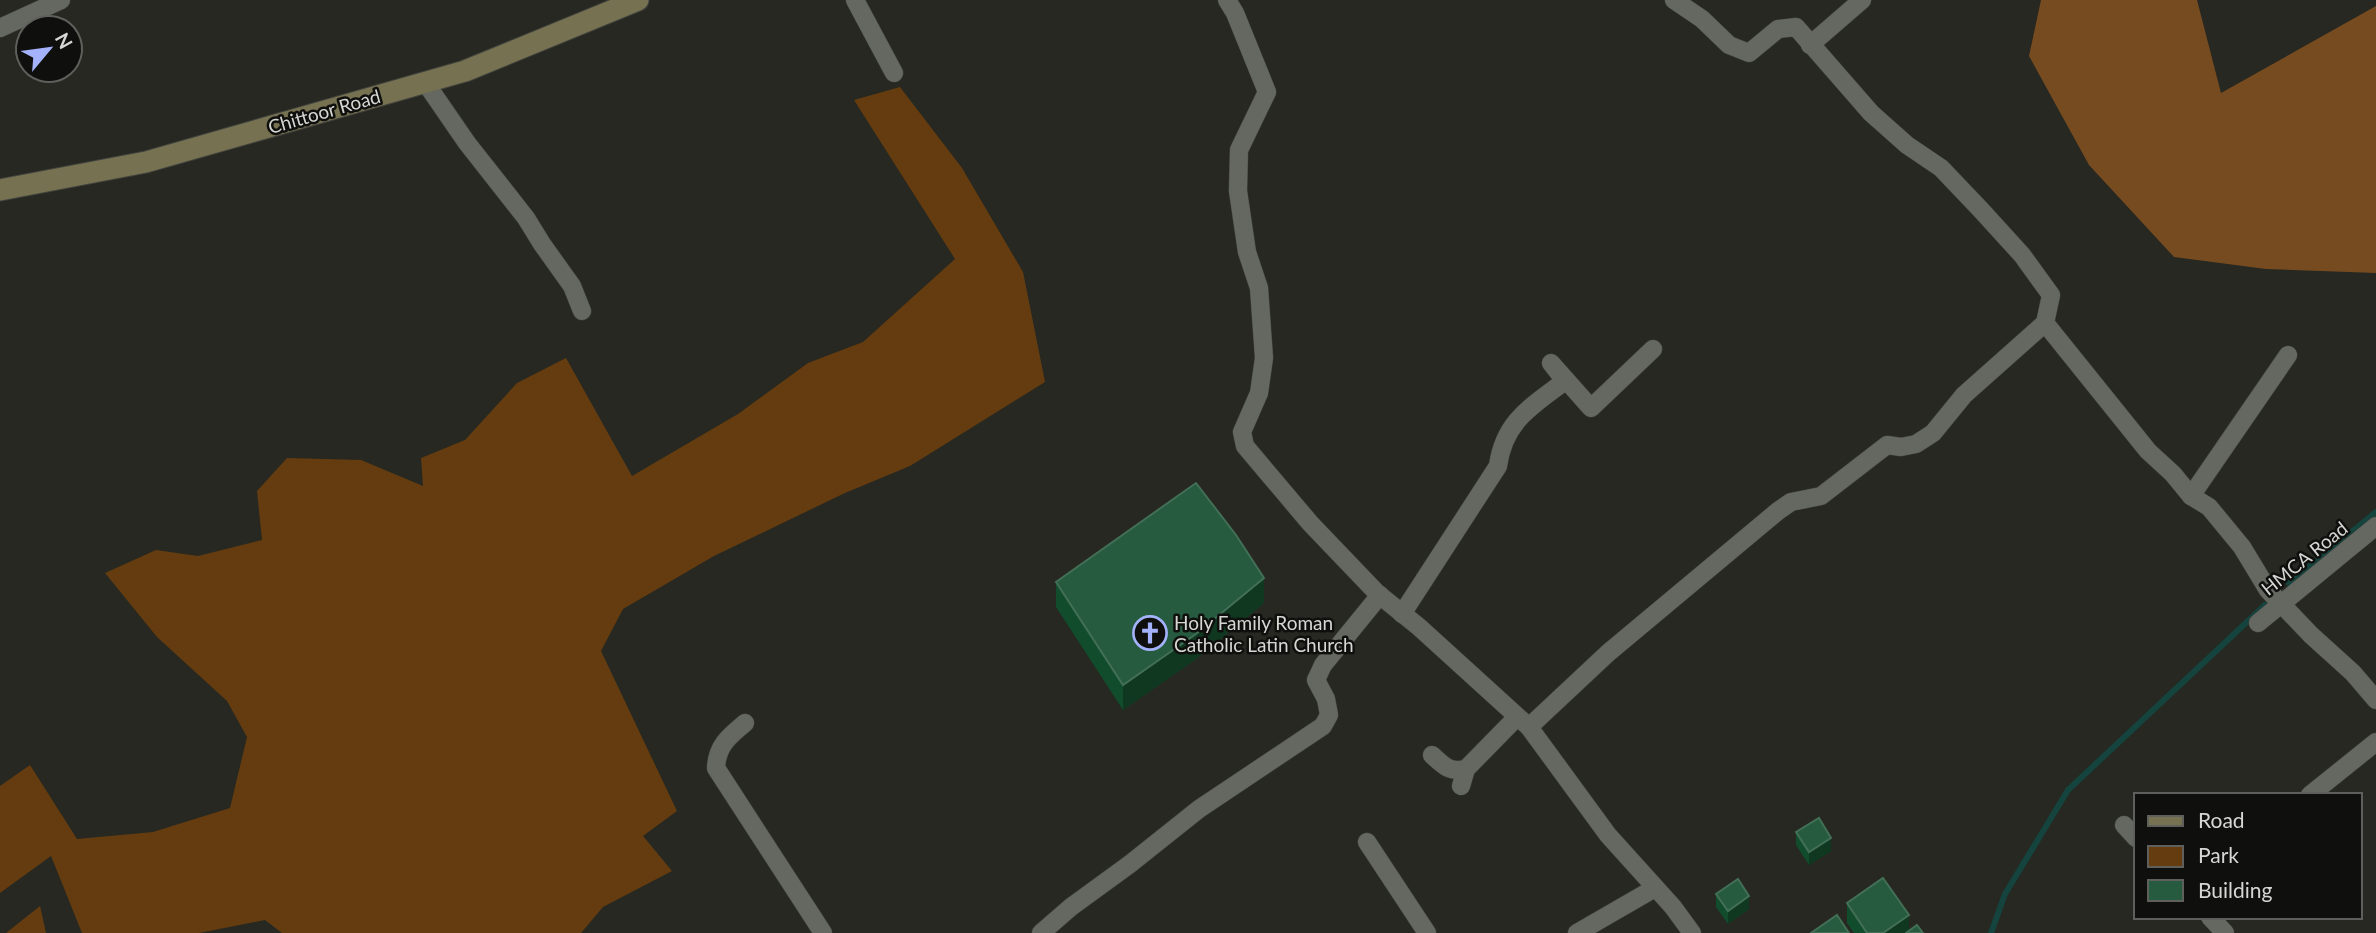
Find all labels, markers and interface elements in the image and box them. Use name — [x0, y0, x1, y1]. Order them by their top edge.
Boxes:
north arrow — [14, 14, 84, 84]
text: N — [51, 29, 78, 52]
street label: Chittoor Road — [265, 84, 383, 138]
street label: HMCA Road — [2256, 516, 2352, 600]
place label: Holy Family Roman Catholic Latin Church — [1174, 611, 1354, 656]
church icon: Holy Family Roman Catholic Latin Church — [1131, 614, 1169, 652]
legend — [2134, 793, 2362, 919]
text: Road — [2198, 807, 2245, 832]
text: Park — [2198, 842, 2239, 867]
text: Building — [2198, 877, 2273, 902]

